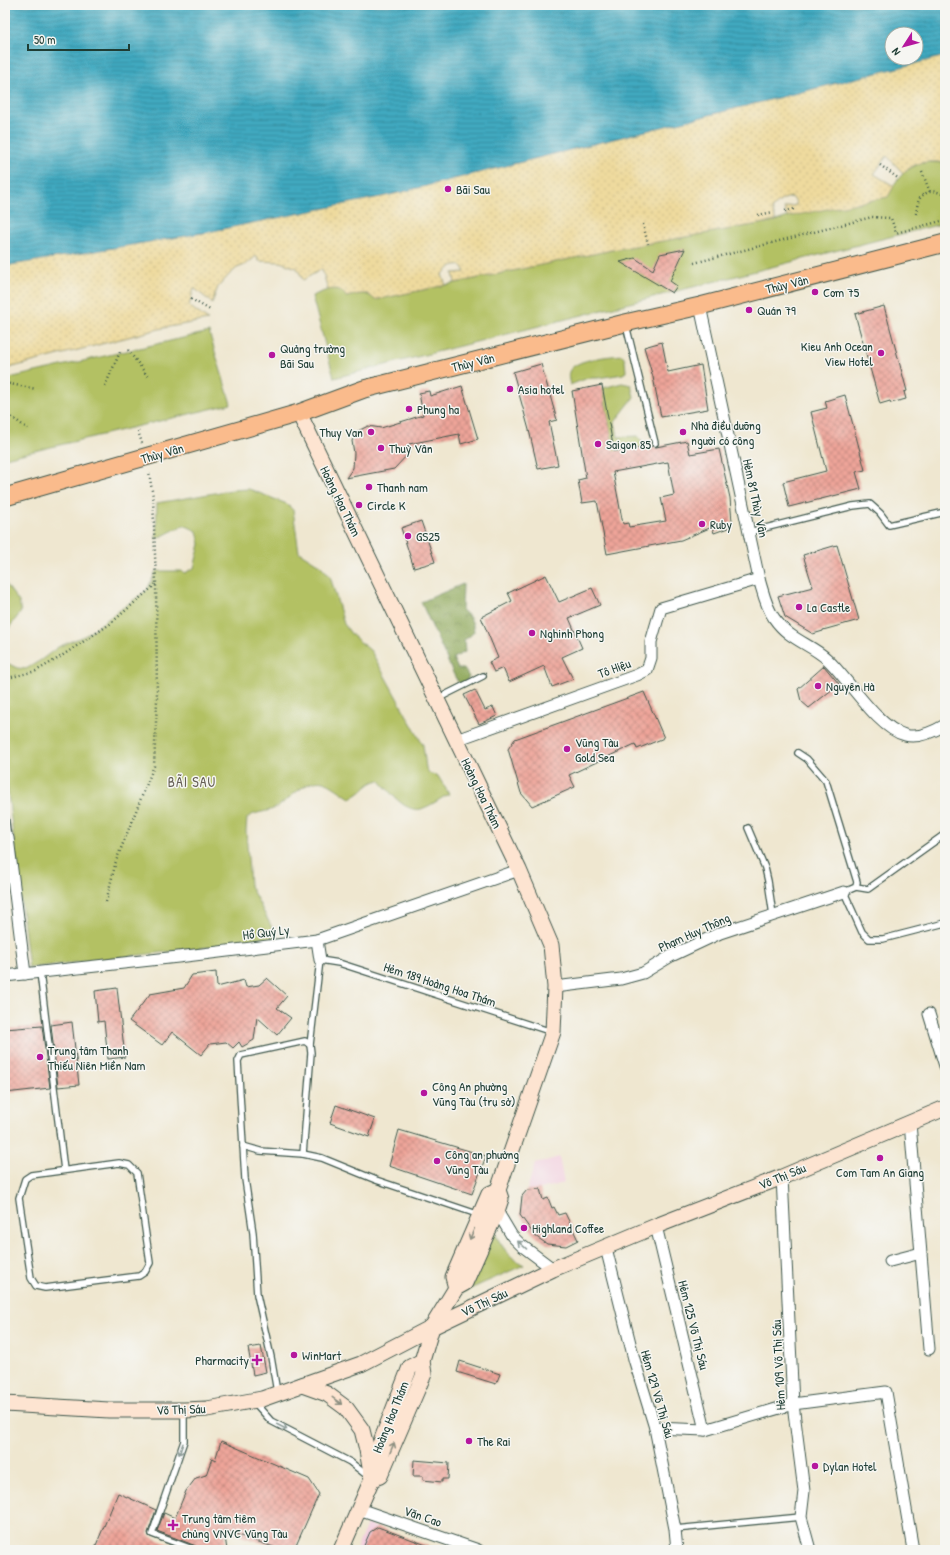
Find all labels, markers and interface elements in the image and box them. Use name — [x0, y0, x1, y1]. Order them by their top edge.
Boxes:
scale bar — [28, 26, 129, 52]
north arrow — [884, 26, 924, 66]
text: 50 m — [34, 31, 55, 48]
text: N — [888, 45, 903, 58]
place label: Bãi Sau — [456, 180, 490, 198]
marker: Bãi Sau — [443, 184, 453, 194]
street label: Thùy Vân — [764, 270, 810, 298]
place label: Cơm 75 — [823, 283, 860, 301]
marker: Cơm 75 — [810, 287, 820, 297]
place label: Quán 79 — [757, 301, 796, 319]
marker: Quán 79 — [744, 305, 754, 315]
place label: Kieu Anh Ocean View Hotel — [801, 337, 874, 370]
place label: Quảng trường Bãi Sau — [280, 339, 345, 372]
street label: Thùy Vân — [450, 348, 496, 376]
marker: Kieu Anh Ocean View Hotel — [876, 348, 886, 358]
marker: Quảng trường Bãi Sau — [267, 350, 277, 360]
place label: Asia hotel — [518, 380, 565, 398]
marker: Asia hotel — [505, 384, 515, 394]
place label: Phung ha — [417, 400, 459, 418]
marker: Phung ha — [404, 404, 414, 414]
place label: Nhà điều dưỡng người có công — [691, 416, 761, 449]
place label: Thuy Van — [319, 423, 363, 441]
marker: Thuy Van — [366, 427, 376, 437]
marker: Nhà điều dưỡng người có công — [678, 427, 688, 437]
place label: Saigon 85 — [606, 435, 651, 453]
street label: Thùy Vân — [139, 438, 186, 468]
place label: Thuỳ Vân — [389, 439, 433, 457]
marker: Saigon 85 — [593, 439, 603, 449]
marker: Thuỳ Vân — [376, 443, 386, 453]
street label: Hẻm 81 Thùy Vân — [739, 457, 773, 539]
street label: Hoàng Hoa Thám — [316, 463, 366, 539]
place label: Thanh nam — [377, 478, 428, 496]
marker: Thanh nam — [364, 482, 374, 492]
place label: Circle K — [367, 496, 406, 514]
marker: Circle K — [354, 500, 364, 510]
place label: Ruby — [710, 515, 732, 533]
marker: Ruby — [697, 519, 707, 529]
place label: GS25 — [416, 527, 440, 545]
marker: GS25 — [403, 531, 413, 541]
place label: La Castle — [807, 598, 850, 616]
marker: La Castle — [794, 602, 804, 612]
place label: Nghinh Phong — [540, 624, 604, 642]
marker: Nghinh Phong — [527, 628, 537, 638]
street label: Tô Hiệu — [595, 654, 633, 682]
place label: Nguyên Hà — [826, 677, 875, 695]
marker: Nguyên Hà — [813, 681, 823, 691]
place label: Vũng Tàu Gold Sea — [575, 733, 619, 766]
marker: Vũng Tàu Gold Sea — [562, 744, 572, 754]
street label: Hoàng Hoa Thám — [457, 755, 507, 831]
district label: BÃI SAU — [168, 772, 216, 791]
street label: Phạm Huy Thông — [655, 908, 733, 956]
street label: Hồ Quý Ly — [242, 920, 291, 944]
street label: Hẻm 189 Hoàng Hoa Thám — [382, 957, 499, 1011]
place label: Trung tâm Thanh Thiếu Niên Miền Nam — [48, 1041, 145, 1074]
marker: Trung tâm Thanh Thiếu Niên Miền Nam — [35, 1052, 45, 1062]
place label: Công An phường Vũng Tàu (trụ sở) — [432, 1077, 516, 1110]
marker: Công An phường Vũng Tàu (trụ sở) — [419, 1088, 429, 1098]
place label: Công an phường Vũng Tàu — [445, 1145, 519, 1178]
marker: Com Tam An Giang — [875, 1153, 885, 1163]
marker: Công an phường Vũng Tàu — [432, 1156, 442, 1166]
street label: Võ Thị Sáu — [756, 1158, 808, 1194]
place label: Com Tam An Giang — [836, 1163, 924, 1181]
place label: Highland Coffee — [532, 1219, 604, 1237]
marker: Highland Coffee — [519, 1223, 529, 1233]
one-way arrow — [468, 1227, 475, 1239]
one-way arrow — [517, 1241, 528, 1250]
street label: Hẻm 125 Võ Thị Sáu — [674, 1278, 714, 1372]
street label: Võ Thị Sáu — [458, 1283, 510, 1321]
street label: Hẻm 109 Võ Thị Sáu — [767, 1319, 789, 1411]
place label: WinMart — [302, 1346, 342, 1364]
street label: Hẻm 129 Võ Thị Sáu — [637, 1348, 679, 1440]
marker: WinMart — [289, 1350, 299, 1360]
place label: Pharmacity — [195, 1351, 249, 1369]
marker: Pharmacity — [252, 1355, 262, 1365]
street label: Hoàng Hoa Thám — [367, 1378, 413, 1456]
one-way arrow — [332, 1397, 343, 1405]
street label: Võ Thị Sáu — [156, 1399, 206, 1419]
one-way arrow — [276, 1423, 288, 1431]
place label: The Rai — [477, 1432, 511, 1450]
marker: The Rai — [464, 1436, 474, 1446]
one-way arrow — [177, 1442, 184, 1455]
one-way arrow — [388, 1443, 396, 1455]
place label: Dylan Hotel — [823, 1457, 877, 1475]
marker: Dylan Hotel — [810, 1461, 820, 1471]
street label: Văn Cao — [402, 1501, 444, 1531]
place label: Trung tâm tiêm chủng VNVC Vũng Tàu — [182, 1509, 288, 1542]
marker: Trung tâm tiêm chủng VNVC Vũng Tàu — [167, 1519, 179, 1531]

